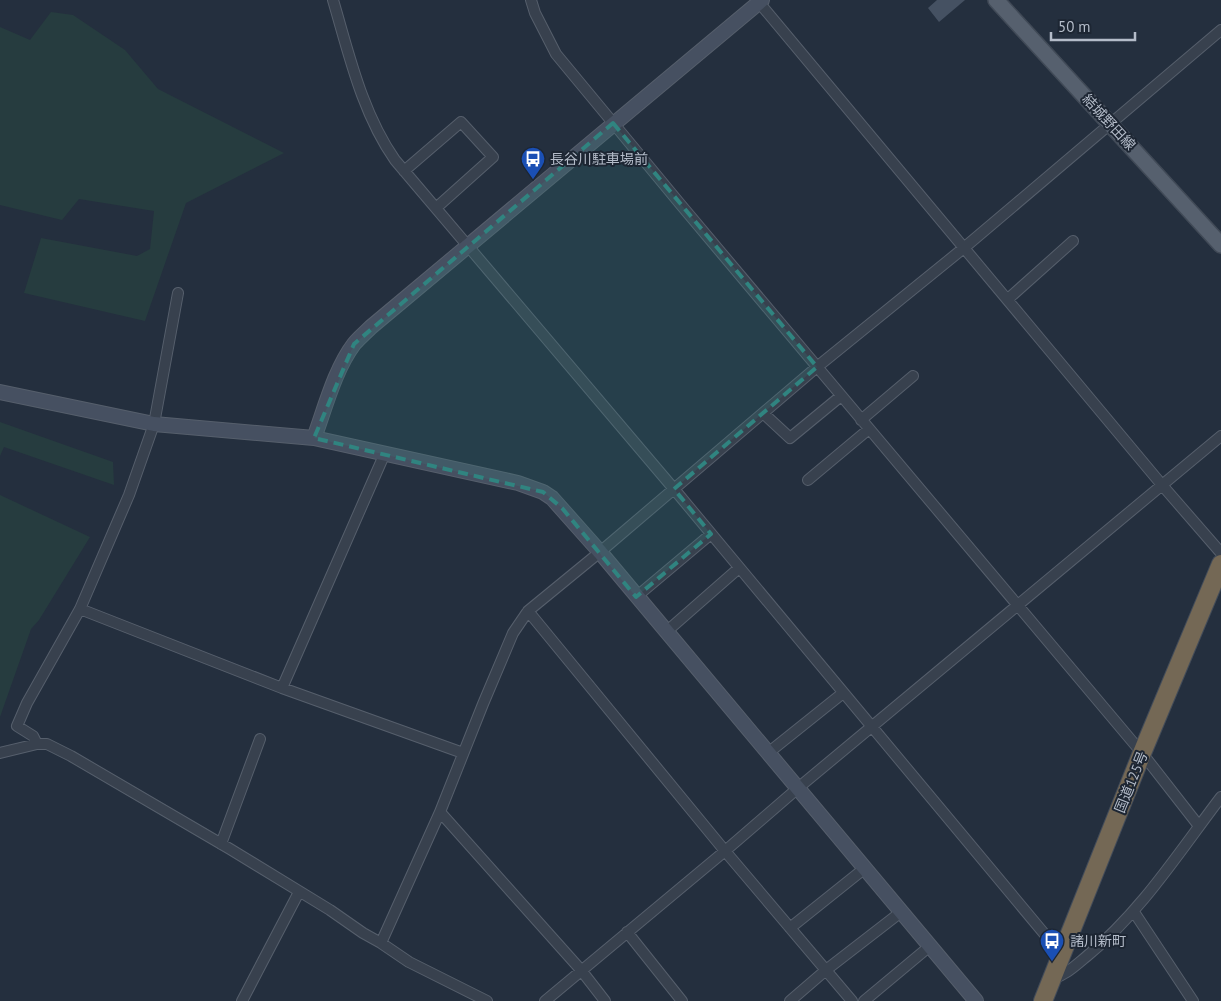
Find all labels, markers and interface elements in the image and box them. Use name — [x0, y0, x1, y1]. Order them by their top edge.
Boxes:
scale bar — [1051, 10, 1135, 42]
text: 50 m — [1058, 17, 1091, 36]
street label: 結城野田線 — [1079, 90, 1139, 154]
bus stop icon: 長谷川駐車場前 — [520, 146, 546, 180]
place label: 長谷川駐車場前 — [550, 150, 648, 168]
street label: 国道125号 — [1111, 749, 1151, 815]
bus stop icon: 諸川新町 — [1039, 928, 1065, 962]
place label: 諸川新町 — [1070, 932, 1126, 950]

